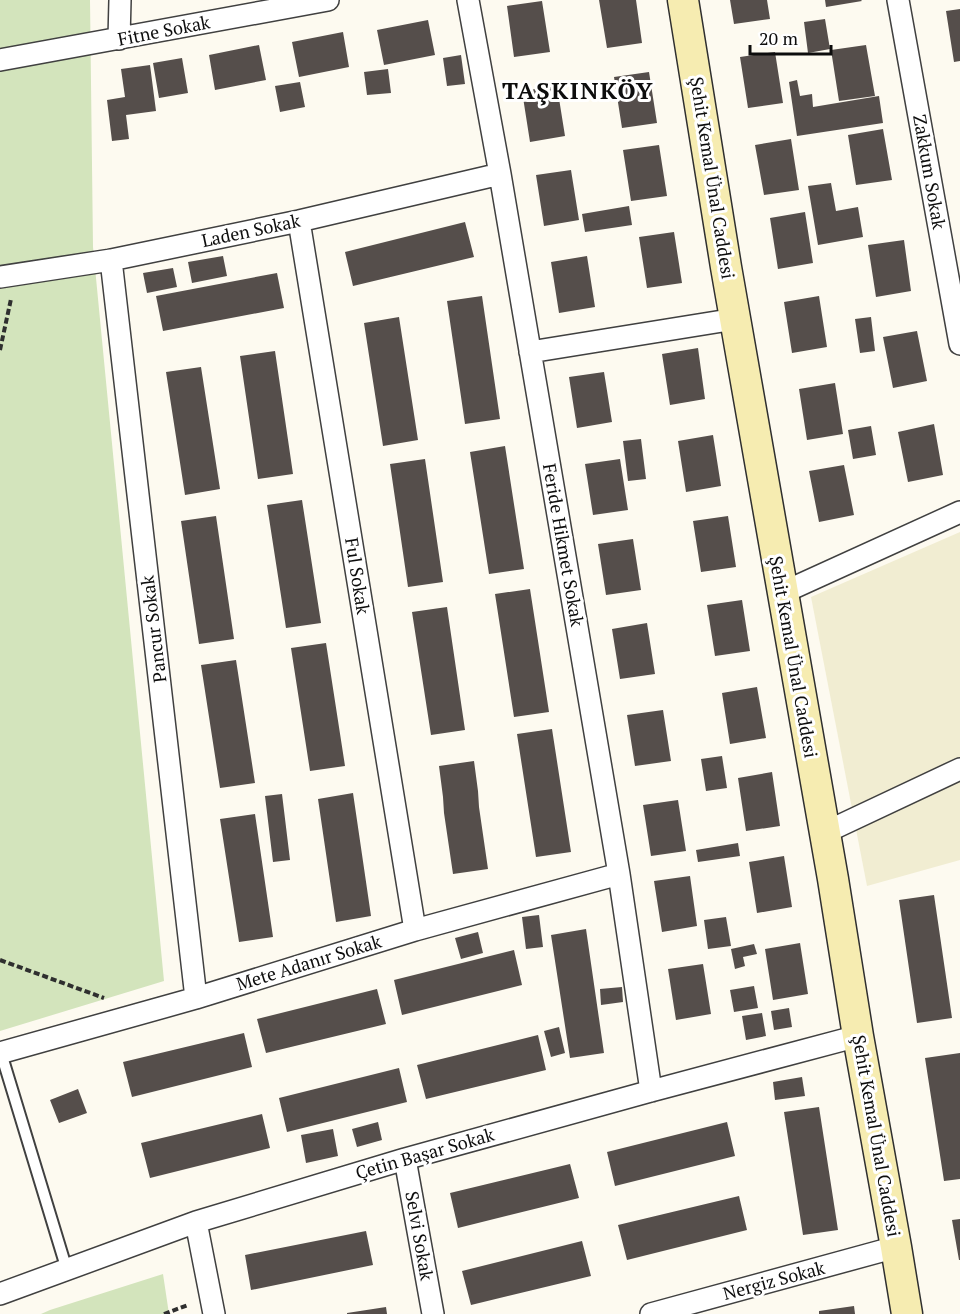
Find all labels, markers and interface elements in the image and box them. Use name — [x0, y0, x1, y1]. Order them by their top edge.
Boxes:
street label: Fitne Sokak — [116, 9, 213, 51]
scale bar — [750, 18, 831, 56]
text: 20 m — [759, 26, 799, 50]
district label: TAŞKINKÖY — [502, 74, 654, 106]
street label: Şehit Kemal Ünal Caddesi — [685, 75, 741, 281]
street label: Zakkum Sokak — [908, 113, 952, 232]
street label: Laden Sokak — [199, 208, 303, 252]
street label: Feride Hikmet Sokak — [538, 461, 590, 629]
street label: Ful Sokak — [340, 536, 376, 617]
street label: Şehit Kemal Ünal Caddesi — [764, 554, 824, 760]
street label: Pancur Sokak — [134, 573, 171, 684]
street label: Mete Adanır Sokak — [233, 928, 385, 996]
street label: Şehit Kemal Ünal Caddesi — [847, 1033, 907, 1239]
street label: Çetin Başar Sokak — [353, 1122, 498, 1184]
street label: Selvi Sokak — [400, 1189, 440, 1283]
street label: Nergiz Sokak — [720, 1255, 828, 1305]

